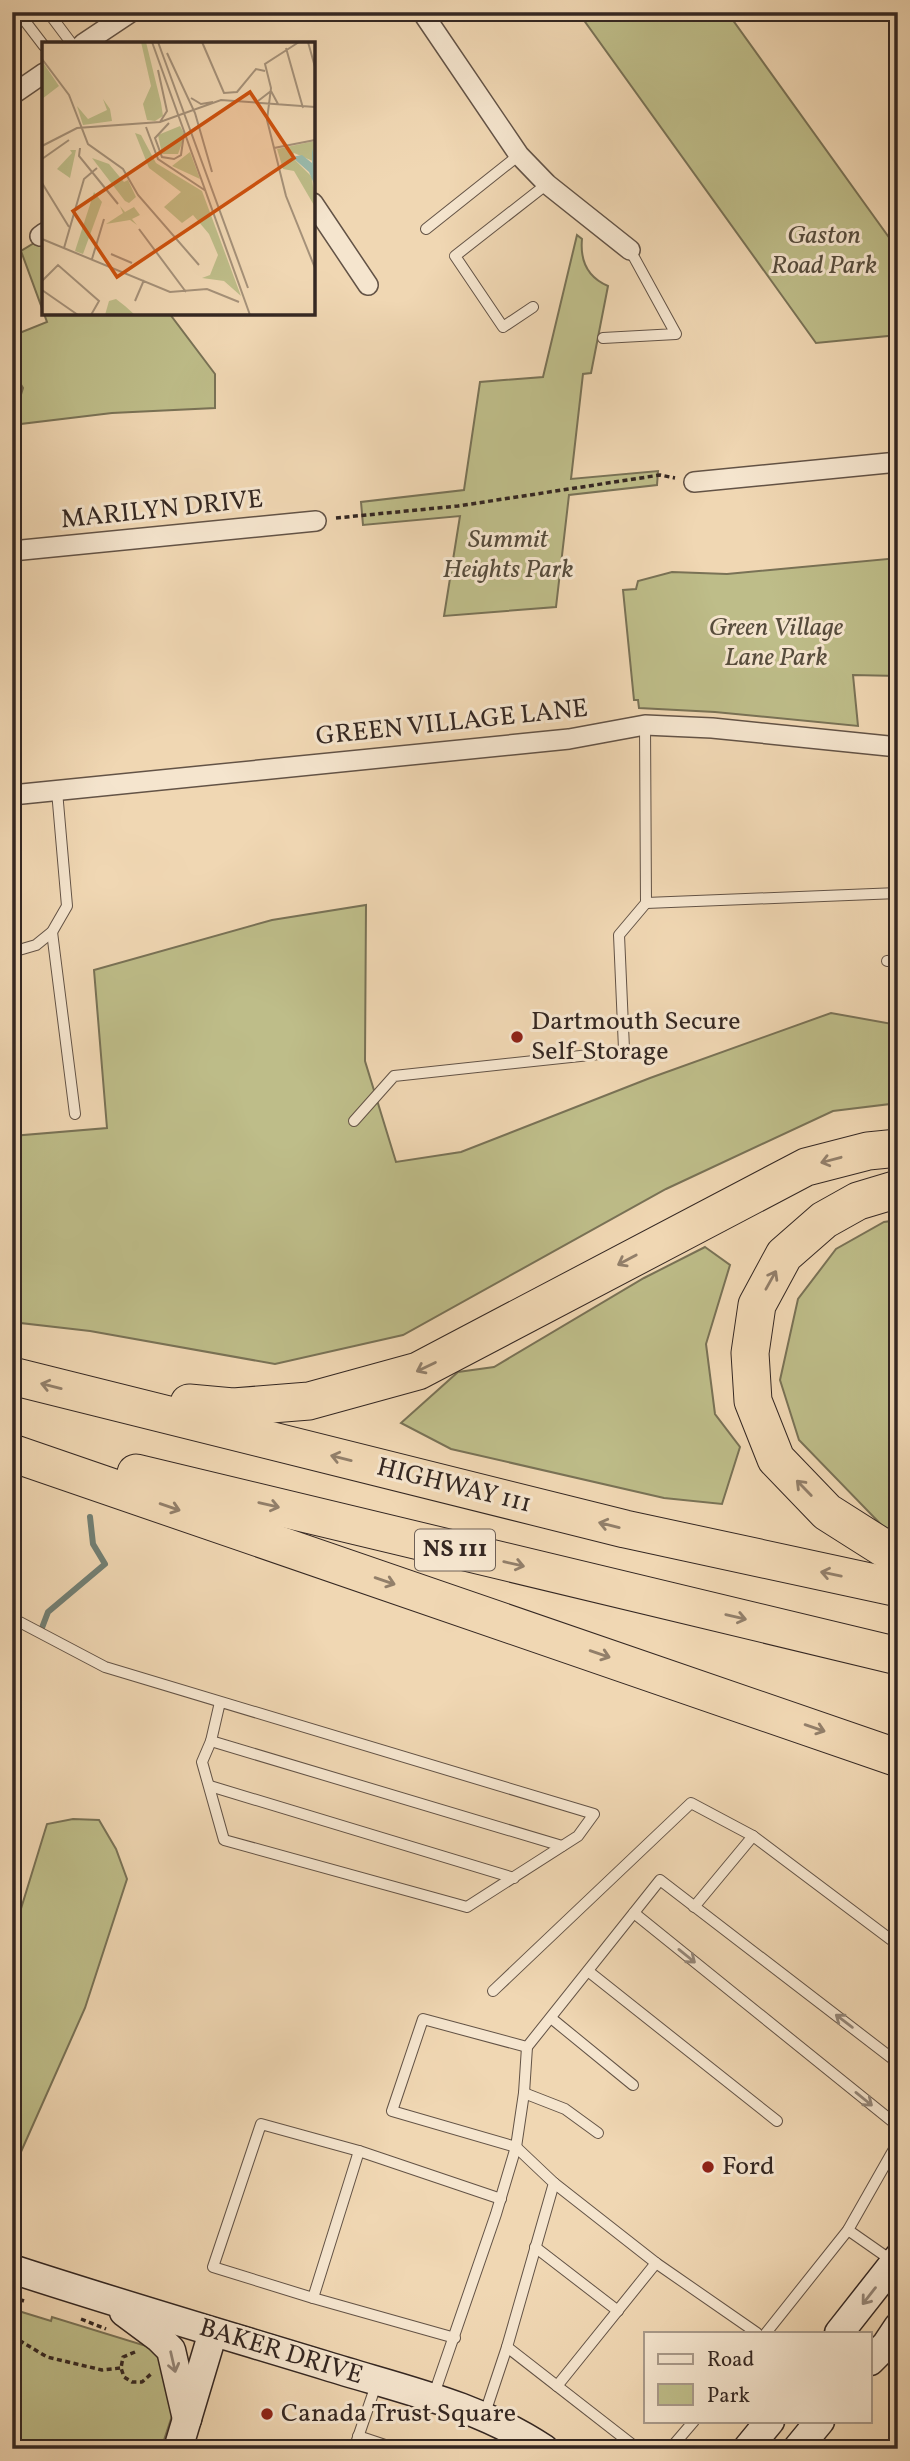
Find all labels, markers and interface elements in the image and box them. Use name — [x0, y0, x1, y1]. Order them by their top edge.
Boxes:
inset map — [42, 42, 315, 315]
park label: Gaston Road Park — [771, 218, 877, 284]
street label: MARILYN DRIVE — [59, 481, 265, 539]
park label: Summit Heights Park — [443, 522, 573, 588]
park label: Green Village Lane Park — [709, 610, 844, 676]
street label: GREEN VILLAGE LANE — [314, 691, 590, 755]
place label: Dartmouth Secure Self Storage — [531, 1004, 740, 1070]
marker: Dartmouth Secure Self Storage — [509, 1029, 525, 1045]
one-way arrow — [820, 1154, 843, 1167]
one-way arrow — [617, 1254, 638, 1268]
one-way arrow — [765, 1270, 778, 1291]
one-way arrow — [416, 1360, 437, 1374]
one-way arrow — [41, 1378, 63, 1391]
street label: HIGHWAY 111 — [373, 1449, 535, 1523]
one-way arrow — [330, 1451, 353, 1464]
one-way arrow — [795, 1480, 812, 1497]
one-way arrow — [257, 1499, 280, 1512]
one-way arrow — [158, 1502, 180, 1514]
one-way arrow — [598, 1518, 621, 1531]
road number: NS 111 — [415, 1530, 495, 1570]
one-way arrow — [502, 1558, 525, 1571]
one-way arrow — [820, 1567, 843, 1580]
one-way arrow — [373, 1576, 395, 1588]
one-way arrow — [724, 1611, 747, 1624]
one-way arrow — [589, 1648, 611, 1661]
one-way arrow — [804, 1723, 826, 1735]
one-way arrow — [677, 1948, 696, 1963]
one-way arrow — [835, 2014, 853, 2029]
one-way arrow — [854, 2091, 873, 2106]
place label: Ford — [722, 2149, 775, 2185]
marker: Ford — [700, 2159, 716, 2175]
one-way arrow — [861, 2286, 876, 2304]
street label: BAKER DRIVE — [195, 2310, 367, 2394]
legend — [644, 2332, 872, 2422]
text: Road — [707, 2346, 754, 2375]
one-way arrow — [167, 2350, 181, 2373]
text: Park — [707, 2382, 750, 2411]
place label: Canada Trust Square — [281, 2396, 516, 2432]
marker: Canada Trust Square — [259, 2406, 275, 2422]

